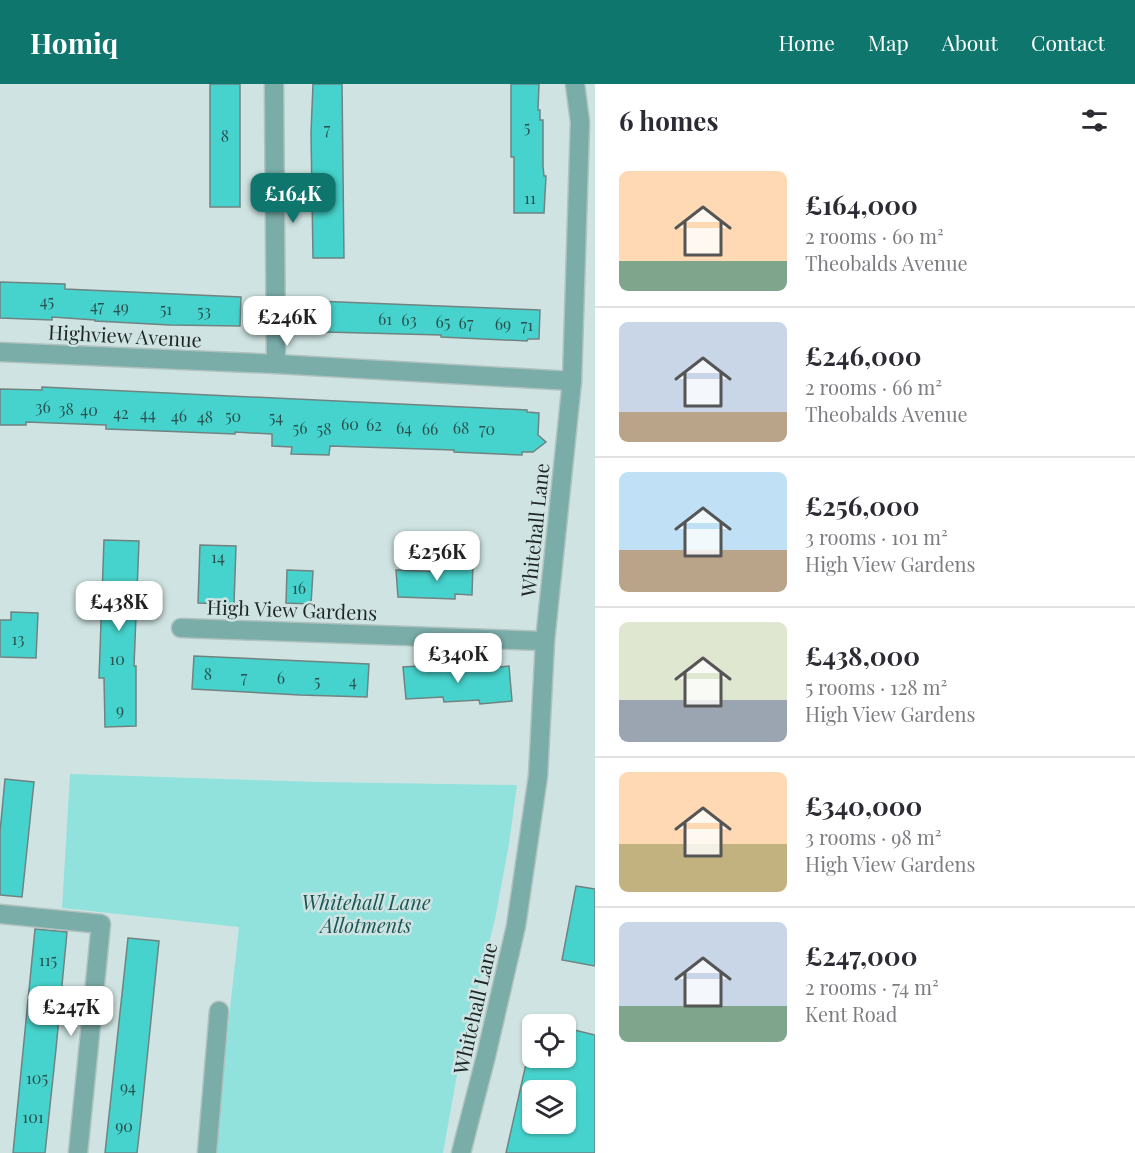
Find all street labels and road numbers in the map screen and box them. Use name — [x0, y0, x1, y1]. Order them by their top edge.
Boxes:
street label: Highview Avenue — [47, 317, 203, 353]
street label: Whitehall Lane — [513, 462, 554, 599]
street label: High View Gardens — [206, 593, 378, 625]
street label: Whitehall Lane — [445, 939, 502, 1078]

